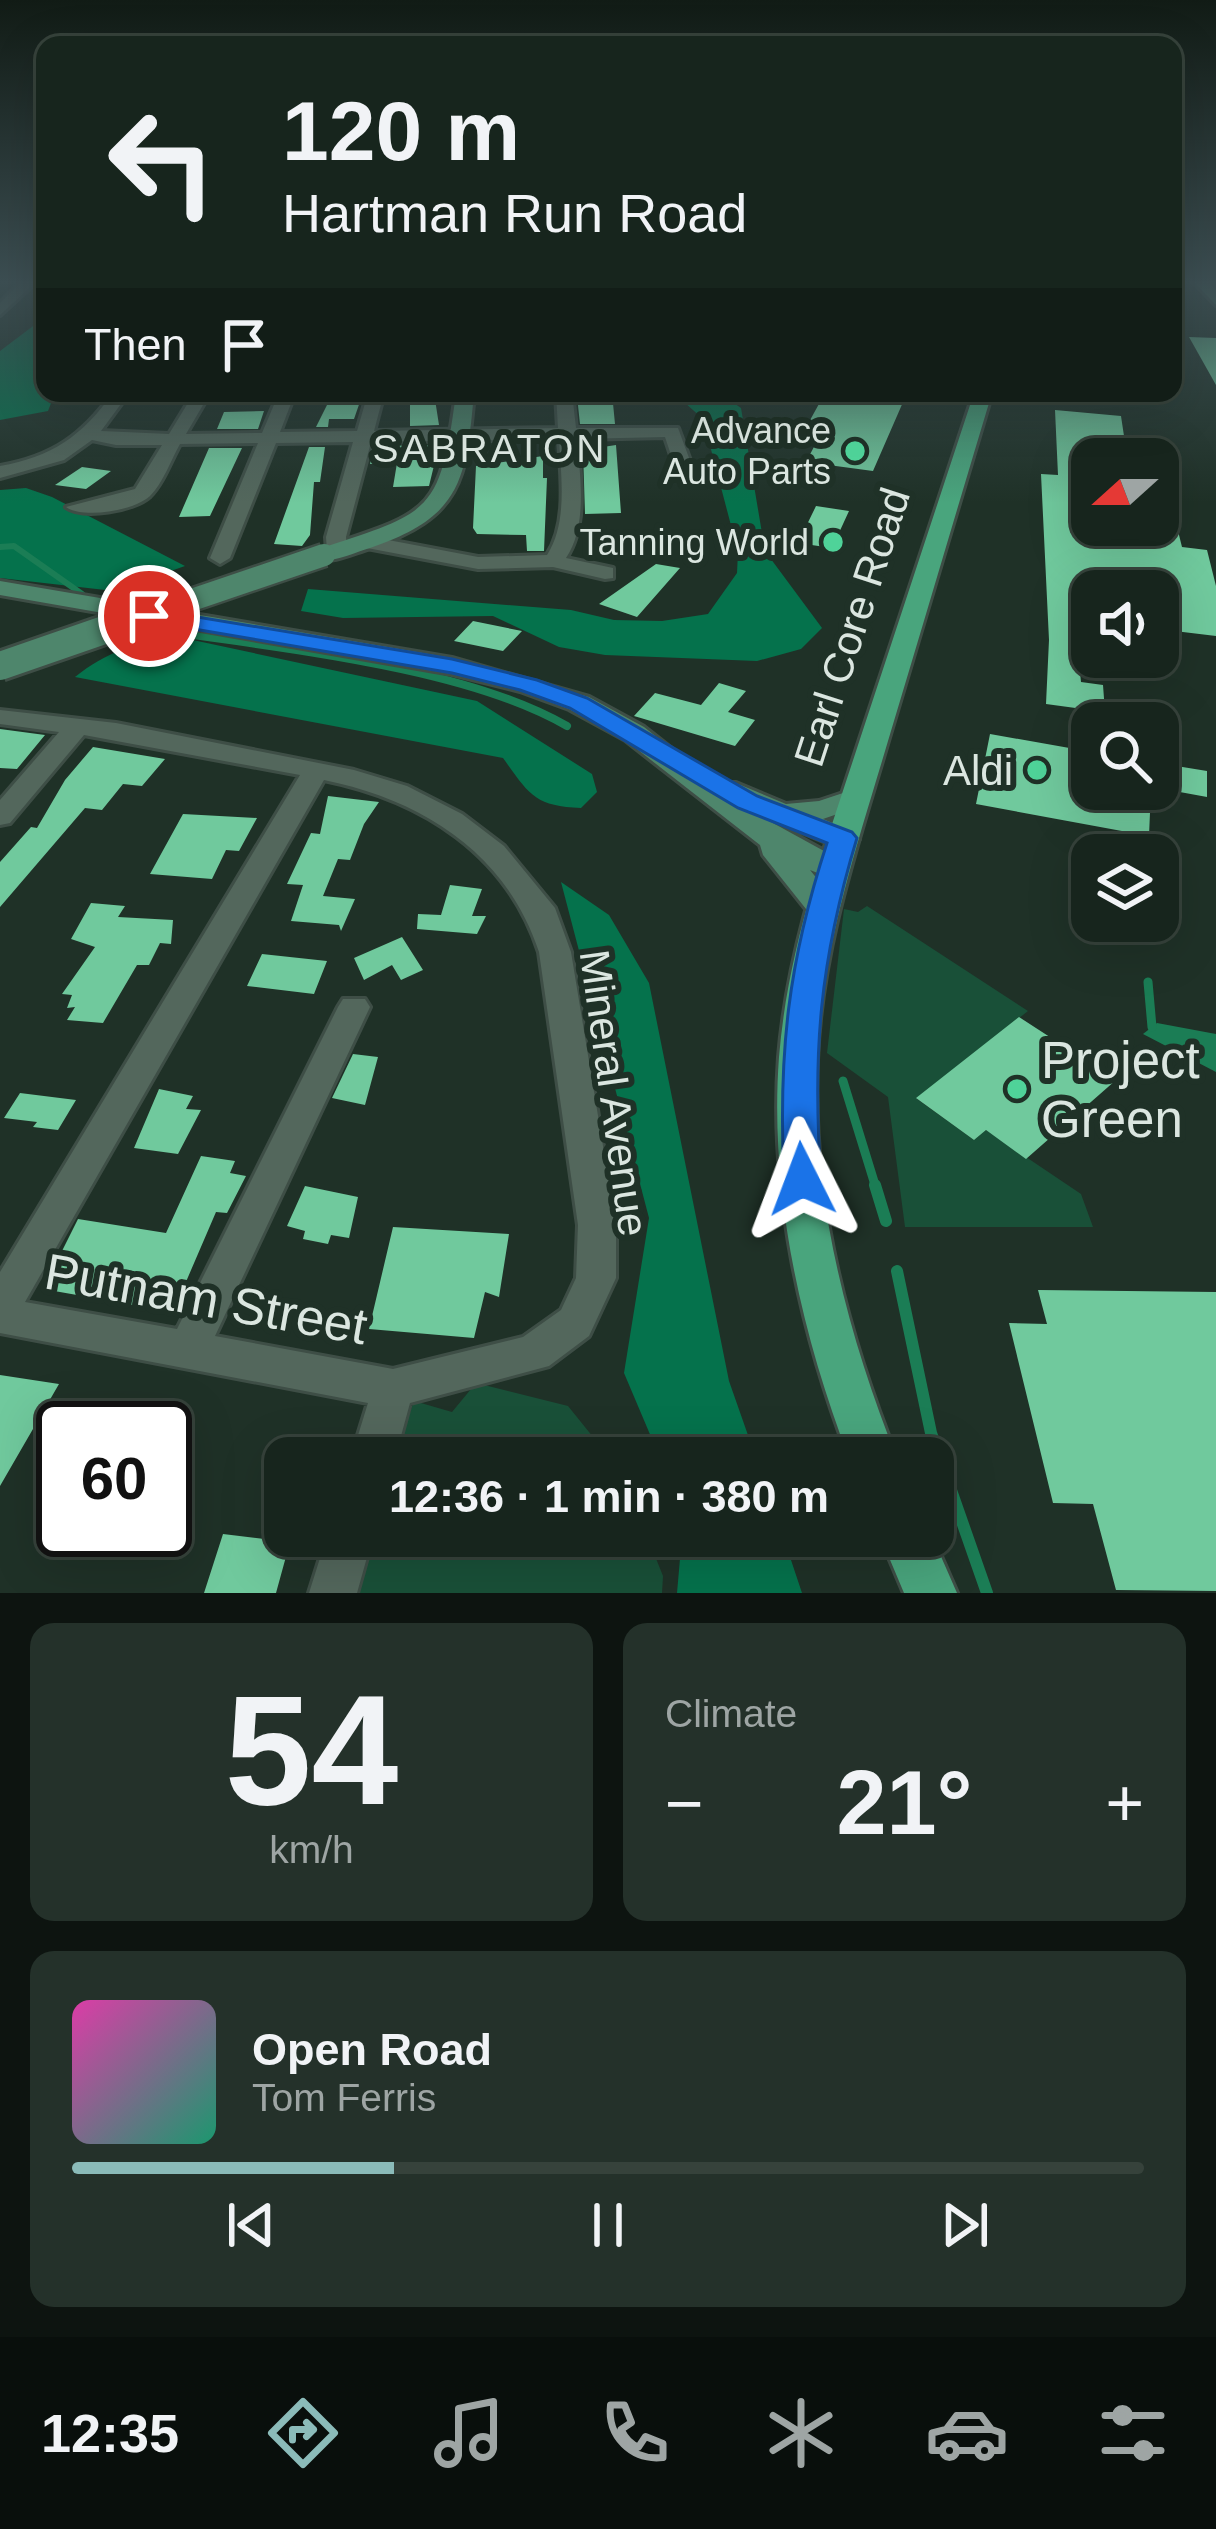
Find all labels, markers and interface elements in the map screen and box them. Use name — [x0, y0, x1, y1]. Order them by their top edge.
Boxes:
icon: left — [84, 84, 240, 240]
text: 120 m — [282, 84, 520, 178]
text: Hartman Run Road — [282, 183, 747, 243]
icon: arrive — [211, 312, 277, 378]
text: Then — [84, 319, 187, 370]
place label: Advance Auto Parts — [663, 410, 831, 492]
district label: SABRATON — [373, 427, 607, 470]
marker: Advance Auto Parts — [842, 438, 868, 464]
north arrow — [1071, 438, 1179, 546]
map controls — [1071, 438, 1179, 942]
street label: Earl Core Road — [785, 482, 919, 772]
place label: Tanning World — [580, 522, 809, 563]
marker: Tanning World — [820, 529, 846, 555]
pin — [98, 565, 200, 667]
button: sound — [1071, 570, 1179, 678]
icon: arrive — [116, 583, 182, 649]
button: search — [1071, 702, 1179, 810]
place label: Aldi — [943, 747, 1013, 794]
marker: Aldi — [1024, 757, 1050, 783]
button: layers — [1071, 834, 1179, 942]
street label: Mineral Avenue — [571, 947, 657, 1239]
place label: Project Green — [1041, 1032, 1200, 1148]
marker: Project Green — [1004, 1076, 1030, 1102]
position arrow — [739, 1116, 865, 1242]
street label: Putnam Street — [41, 1243, 371, 1355]
speed limit sign: 60 — [36, 1401, 192, 1557]
text: 12:36 · 1 min · 380 m — [389, 1471, 829, 1522]
text: 54 — [225, 1663, 398, 1837]
text: Climate — [665, 1692, 797, 1735]
text: 21° — [836, 1753, 973, 1853]
text: − — [665, 1766, 704, 1840]
text: + — [1105, 1766, 1144, 1840]
text: km/h — [269, 1828, 354, 1871]
text: Open Road — [252, 2024, 492, 2075]
text: Tom Ferris — [252, 2076, 436, 2119]
icon: previous — [218, 2192, 284, 2258]
icon: pause — [575, 2192, 641, 2258]
icon: next — [932, 2192, 998, 2258]
icon: directions — [261, 2391, 345, 2475]
icon: music — [427, 2391, 511, 2475]
icon: phone — [593, 2391, 677, 2475]
icon: climate — [759, 2391, 843, 2475]
icon: car — [925, 2391, 1009, 2475]
icon: filters — [1091, 2391, 1175, 2475]
text: 12:35 — [41, 2403, 179, 2463]

